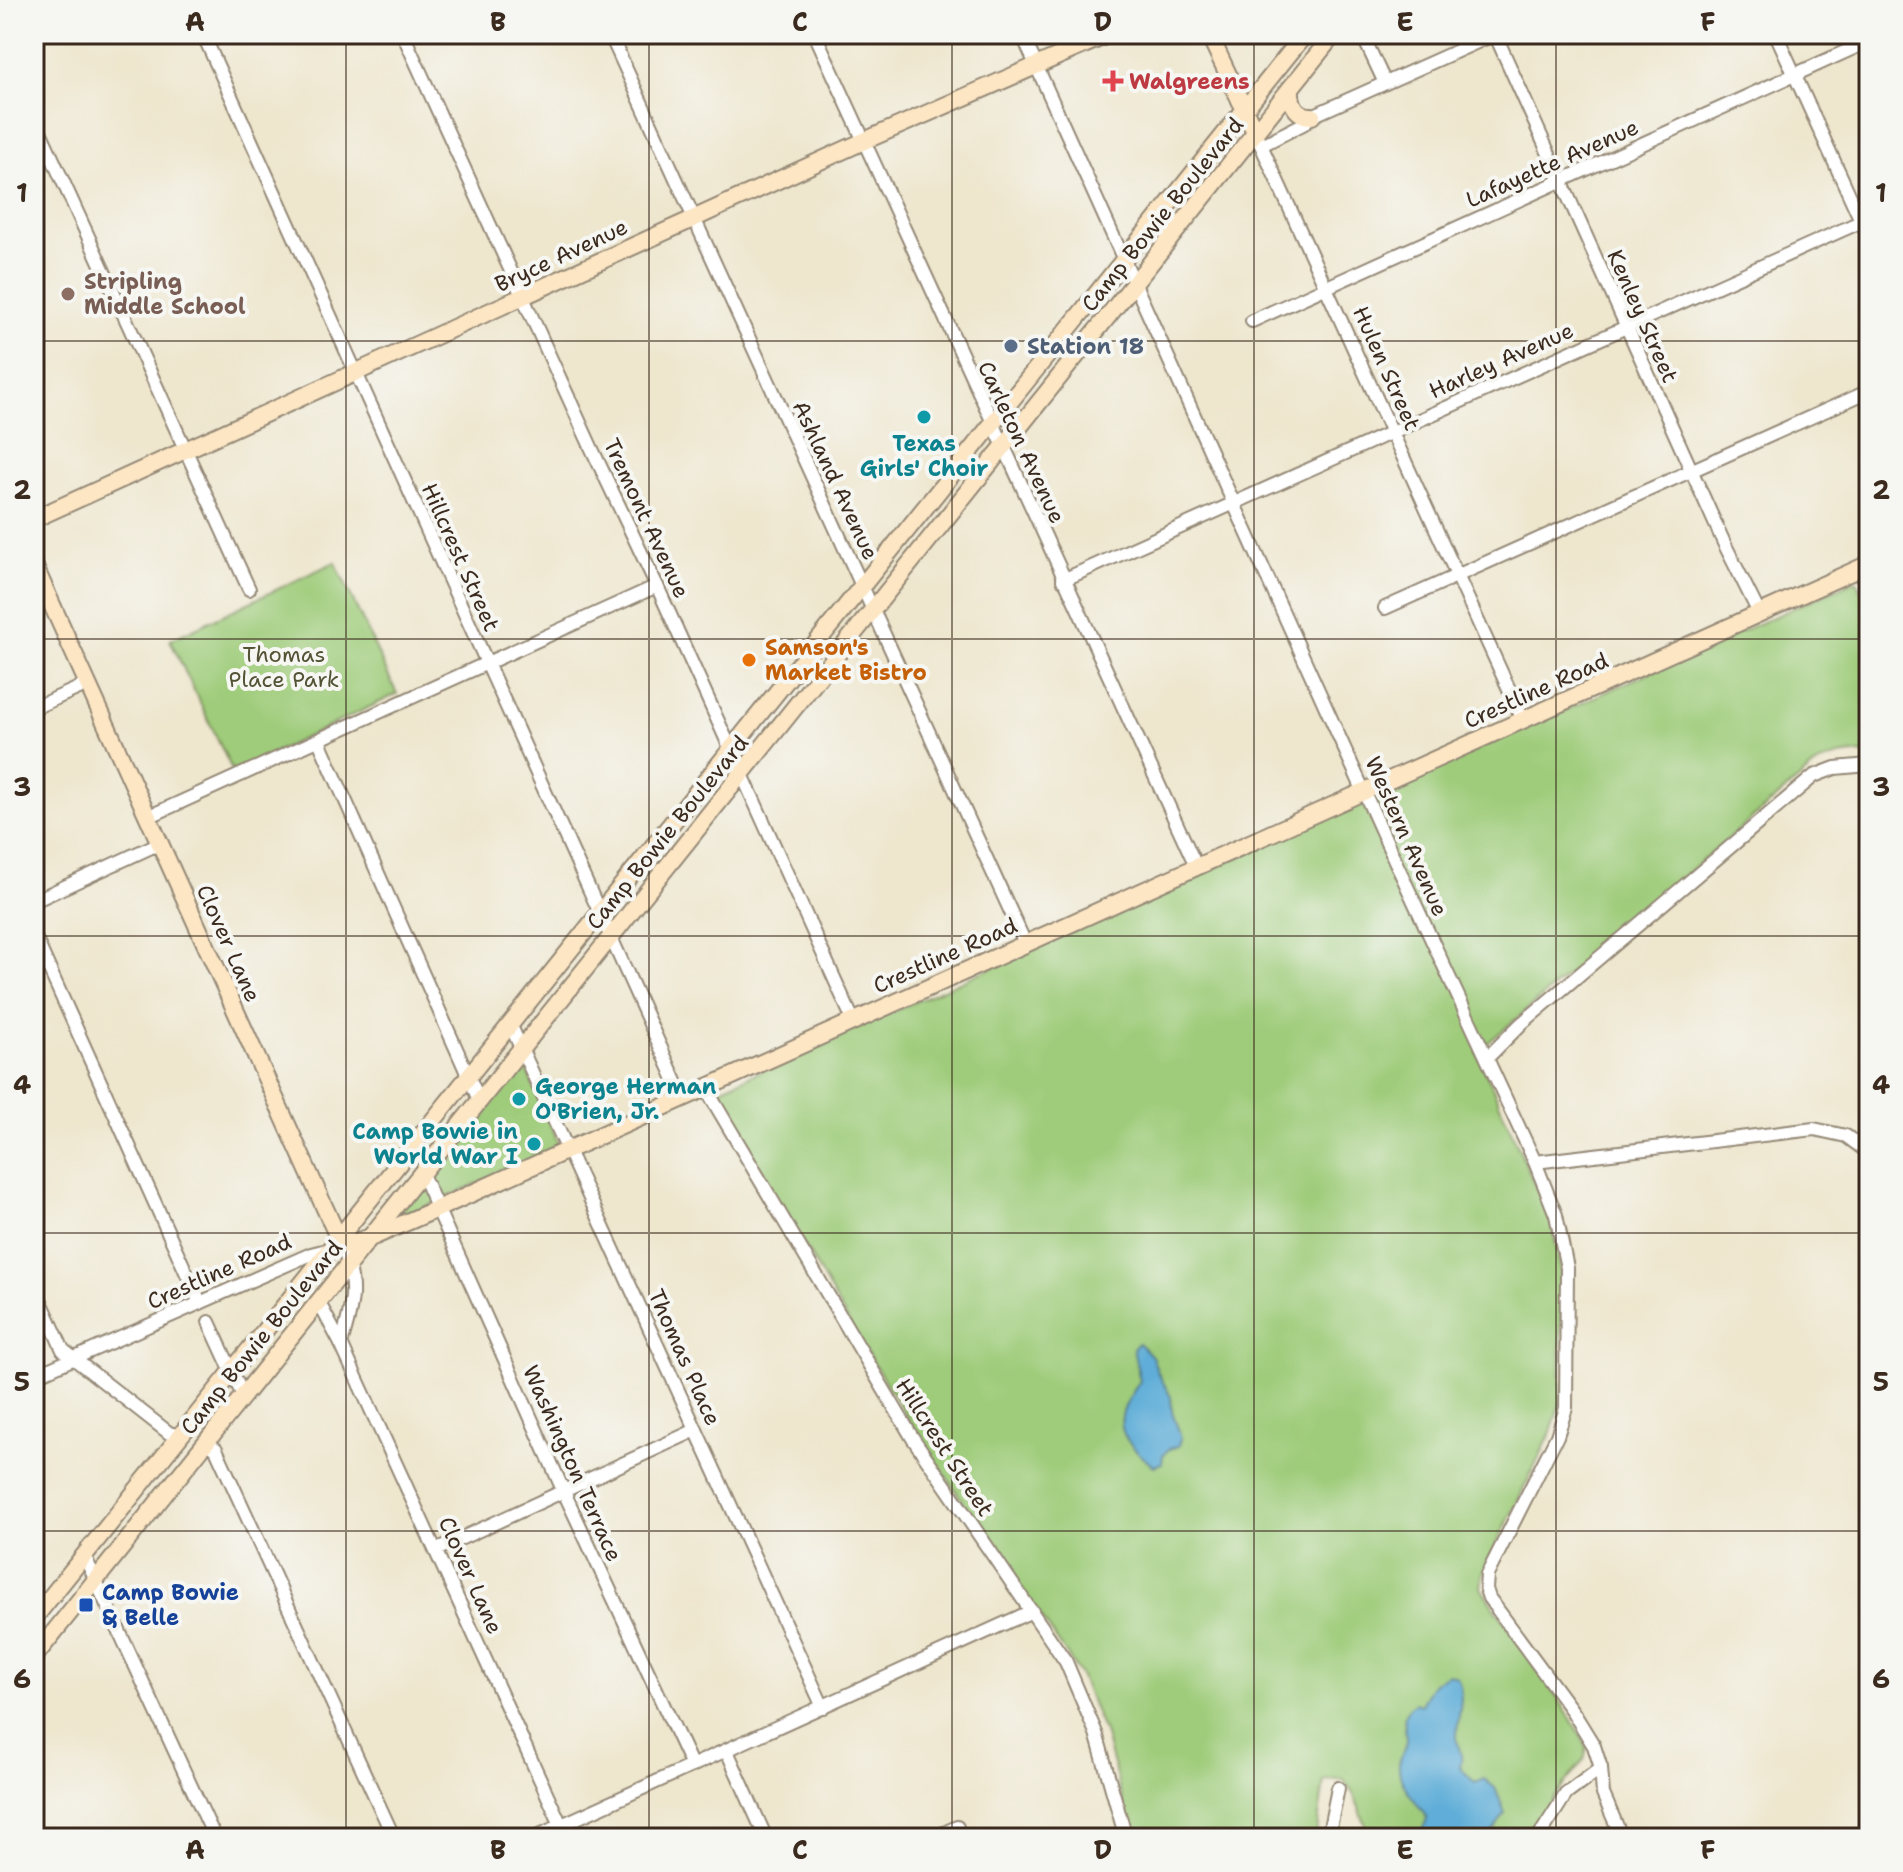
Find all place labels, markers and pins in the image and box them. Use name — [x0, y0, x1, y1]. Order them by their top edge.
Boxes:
place label: Walgreens — [1129, 67, 1250, 96]
marker: Walgreens — [1104, 72, 1122, 90]
place label: Stripling Middle School — [84, 267, 246, 321]
marker: Stripling Middle School — [59, 285, 77, 303]
place label: Station 18 — [1027, 332, 1144, 361]
marker: Station 18 — [1002, 337, 1020, 355]
marker: Texas Girls' Choir — [915, 408, 933, 426]
place label: Texas Girls' Choir — [860, 429, 988, 483]
place label: Samson's Market Bistro — [765, 633, 927, 687]
marker: Samson's Market Bistro — [740, 651, 758, 669]
place label: George Herman O'Brien, Jr. — [535, 1072, 717, 1126]
marker: George Herman O'Brien, Jr. — [510, 1090, 528, 1108]
place label: Camp Bowie in World War I — [352, 1117, 518, 1171]
marker: Camp Bowie in World War I — [525, 1135, 543, 1153]
place label: Camp Bowie & Belle — [102, 1578, 239, 1632]
marker: Camp Bowie & Belle — [77, 1596, 95, 1614]

